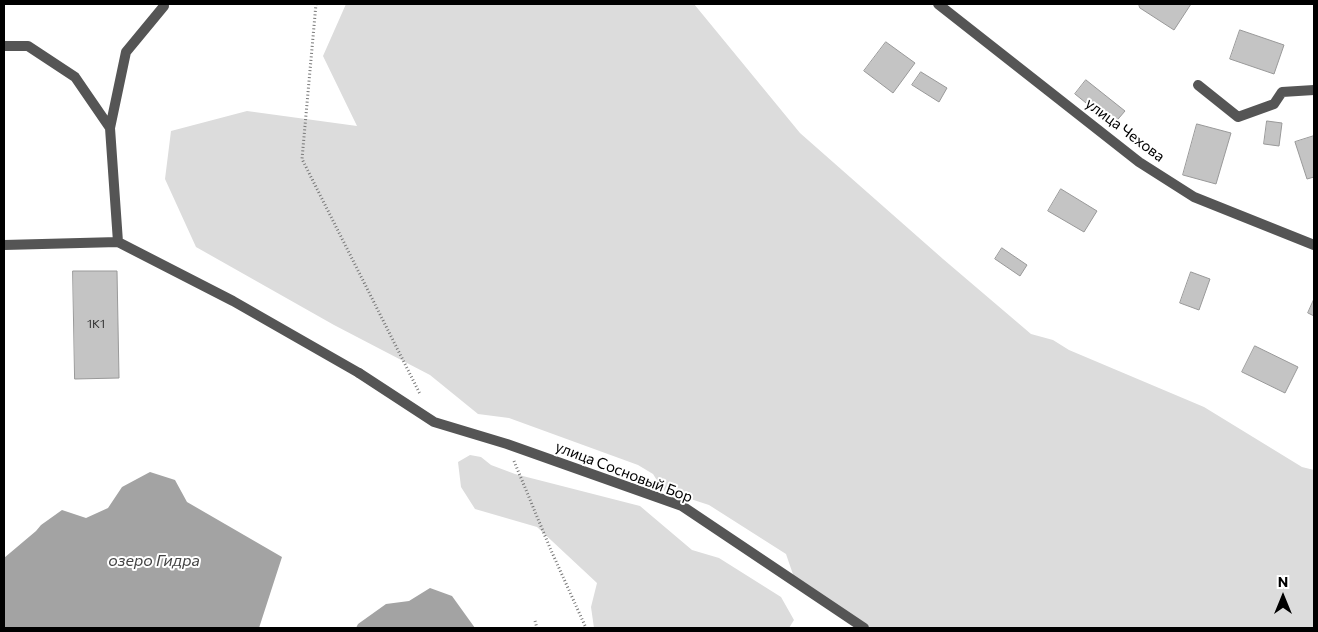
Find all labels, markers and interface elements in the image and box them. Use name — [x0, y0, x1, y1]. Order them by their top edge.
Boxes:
street label: улица Чехова — [1082, 94, 1168, 166]
house number: 1К1 — [87, 317, 105, 331]
street label: улица Сосновый Бор — [553, 438, 695, 506]
water label: озеро Гидра — [108, 551, 200, 571]
north arrow — [1258, 572, 1308, 622]
text: N — [1278, 573, 1288, 590]

